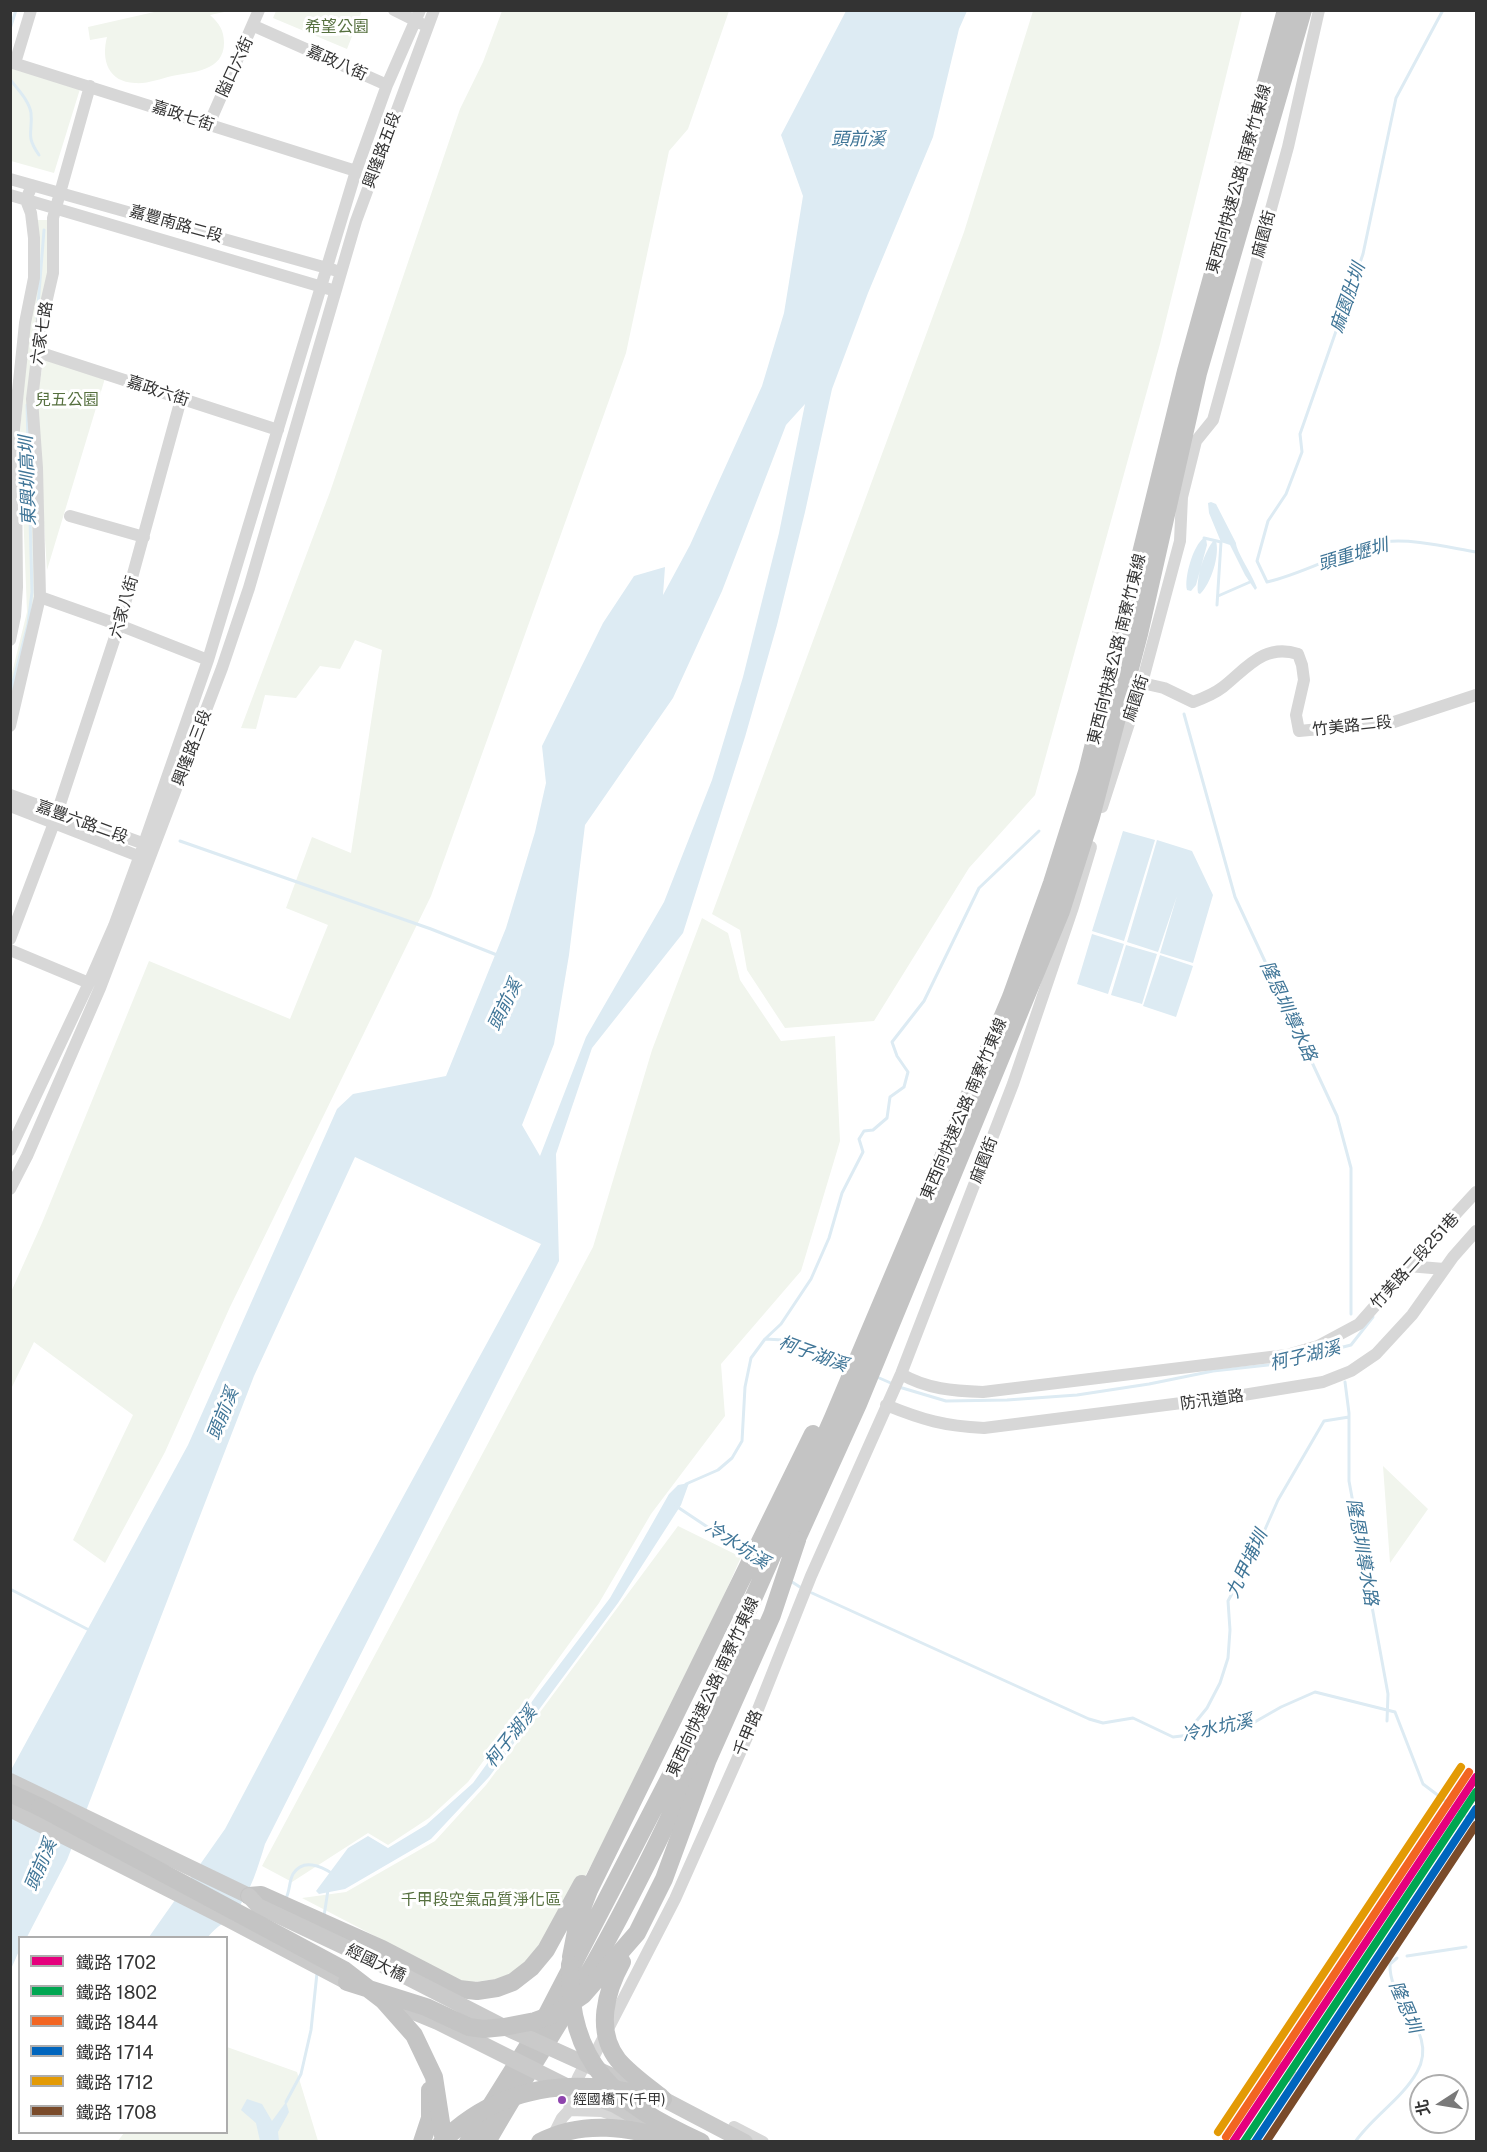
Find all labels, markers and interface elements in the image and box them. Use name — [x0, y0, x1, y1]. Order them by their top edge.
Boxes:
park label: 希望公園 — [305, 17, 369, 37]
street label: 隘口六街 — [213, 34, 257, 100]
street label: 嘉政八街 — [304, 41, 370, 85]
street label: 東西向快速公路 南寮竹東線 — [1203, 82, 1275, 276]
street label: 嘉政七街 — [150, 97, 216, 135]
street label: 興隆路五段 — [359, 109, 405, 191]
water label: 頭前溪 — [831, 128, 885, 150]
street label: 嘉豐南路二段 — [127, 202, 225, 246]
street label: 麻園街 — [1249, 208, 1279, 260]
water label: 麻園肚圳 — [1326, 260, 1370, 336]
street label: 六家七路 — [28, 300, 56, 366]
street label: 嘉政六街 — [125, 372, 191, 410]
park label: 兒五公園 — [35, 390, 99, 410]
water label: 東興圳高圳 — [16, 436, 40, 526]
water label: 頭重壢圳 — [1315, 535, 1391, 575]
street label: 東西向快速公路 南寮竹東線 — [1084, 552, 1150, 746]
street label: 六家八街 — [106, 574, 142, 640]
street label: 麻園街 — [1119, 672, 1153, 724]
street label: 興隆路三段 — [169, 707, 215, 789]
street label: 竹美路二段 — [1311, 712, 1393, 740]
street label: 嘉豐六路二段 — [34, 797, 130, 847]
water label: 隆恩圳導水路 — [1255, 957, 1321, 1065]
water label: 頭前溪 — [483, 976, 527, 1034]
street label: 東西向快速公路 南寮竹東線 — [917, 1015, 1011, 1203]
street label: 麻園街 — [966, 1134, 1002, 1186]
street label: 竹美路二段251巷 — [1367, 1209, 1463, 1313]
water label: 柯子湖溪 — [775, 1332, 851, 1376]
water label: 柯子湖溪 — [1267, 1337, 1343, 1375]
water label: 頭前溪 — [203, 1385, 243, 1443]
street label: 防汛道路 — [1179, 1386, 1245, 1414]
water label: 隆恩圳導水路 — [1342, 1497, 1382, 1607]
water label: 冷水坑溪 — [701, 1516, 773, 1574]
water label: 九甲埔圳 — [1222, 1527, 1272, 1601]
street label: 東西向快速公路 南寮竹東線 — [663, 1594, 763, 1780]
water label: 柯子湖溪 — [480, 1702, 542, 1772]
street label: 千甲路 — [730, 1707, 766, 1759]
water label: 冷水坑溪 — [1180, 1710, 1254, 1746]
water label: 頭前溪 — [21, 1836, 61, 1894]
park label: 千甲段空氣品質淨化區 — [401, 1890, 561, 1910]
legend — [18, 1936, 228, 2134]
street label: 經國大橋 — [343, 1940, 409, 1986]
text: 鐵路 1702 — [76, 1952, 156, 1973]
water label: 隆恩圳 — [1385, 1978, 1425, 2036]
text: 鐵路 1802 — [76, 1982, 157, 2003]
text: 鐵路 1844 — [76, 2012, 158, 2033]
text: 鐵路 1714 — [76, 2042, 154, 2063]
text: 鐵路 1712 — [76, 2072, 153, 2093]
north arrow — [1409, 2074, 1469, 2134]
place label: 經國橋下(千甲) — [573, 2092, 666, 2108]
marker: 經國橋下(千甲) — [556, 2094, 568, 2106]
text: 北 — [1412, 2098, 1434, 2117]
text: 鐵路 1708 — [76, 2102, 157, 2123]

